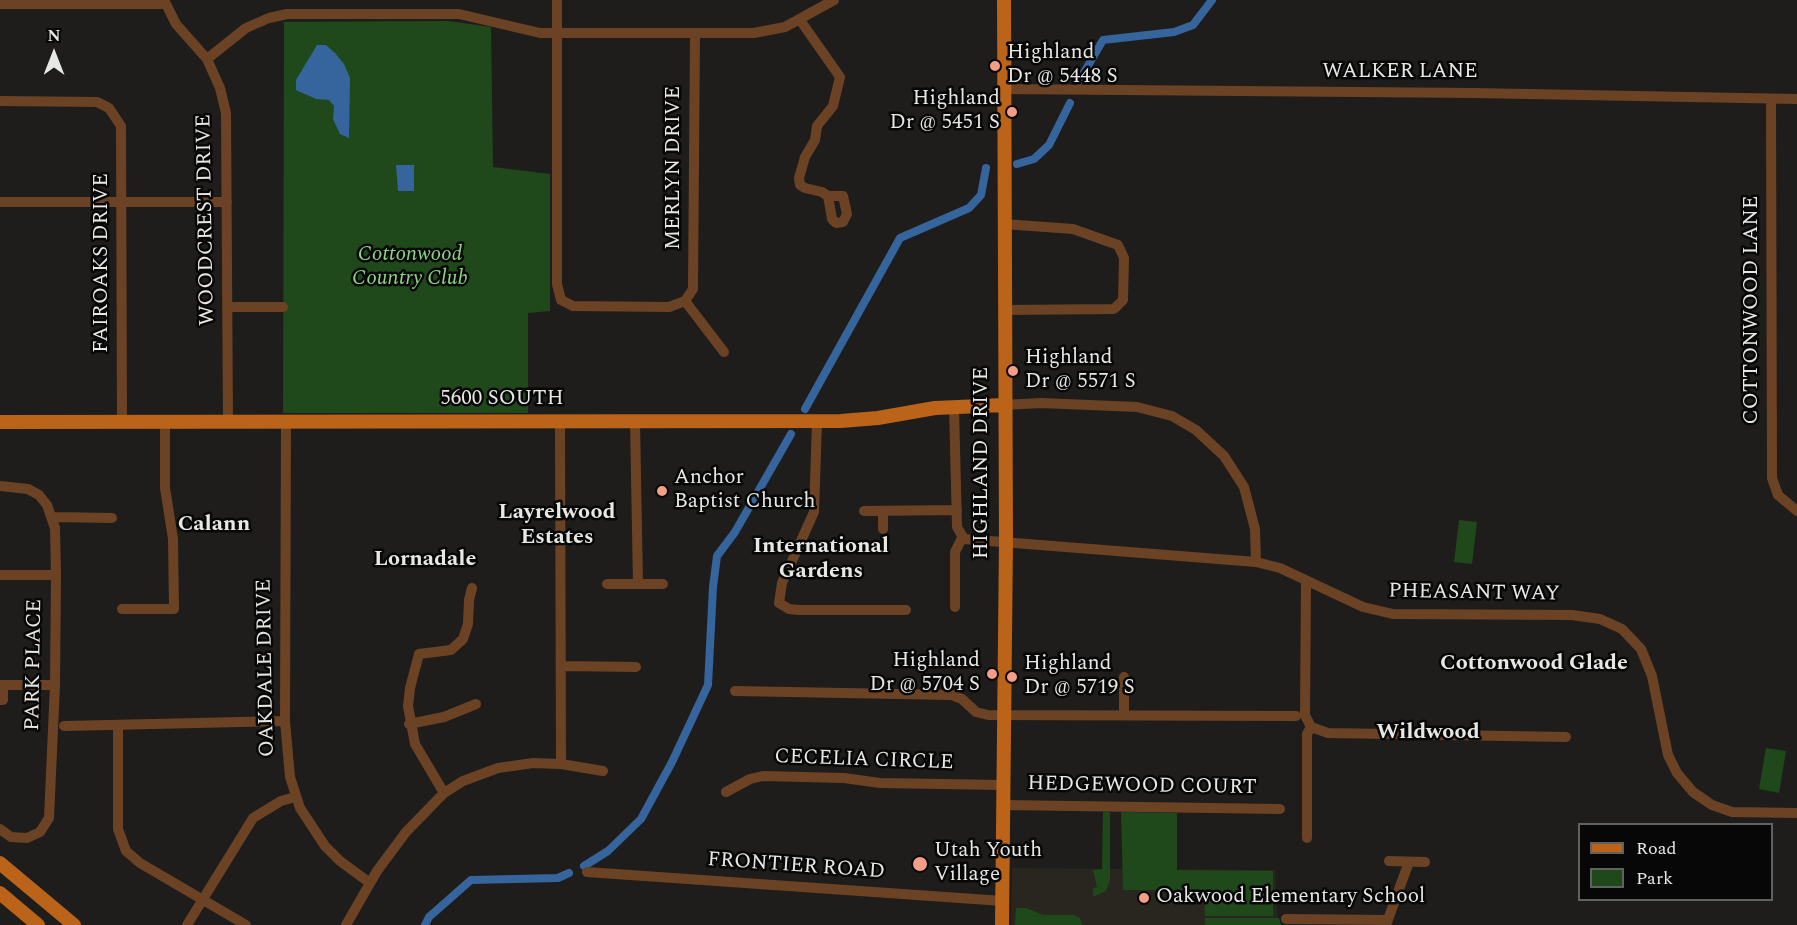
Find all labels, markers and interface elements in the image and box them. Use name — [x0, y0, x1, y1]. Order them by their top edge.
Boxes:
north arrow — [24, 24, 84, 84]
text: N — [47, 24, 61, 48]
place label: Highland Dr @ 5448 S — [1007, 41, 1118, 91]
marker: Highland Dr @ 5448 S — [988, 59, 1002, 73]
street label: WALKER LANE — [1322, 60, 1478, 86]
street label: MERLYN DRIVE — [662, 86, 688, 250]
place label: Highland Dr @ 5451 S — [889, 87, 1000, 137]
marker: Highland Dr @ 5451 S — [1005, 105, 1019, 119]
street label: WOODCREST DRIVE — [193, 114, 221, 326]
street label: FAIROAKS DRIVE — [90, 173, 116, 353]
street label: COTTONWOOD LANE — [1740, 196, 1766, 424]
park label: Cottonwood Country Club — [352, 243, 468, 293]
place label: Highland Dr @ 5571 S — [1025, 346, 1136, 396]
marker: Highland Dr @ 5571 S — [1006, 364, 1020, 378]
street label: HIGHLAND DRIVE — [970, 367, 996, 559]
street label: 5600 SOUTH — [440, 387, 564, 413]
place label: Anchor Baptist Church — [674, 466, 815, 516]
marker: Anchor Baptist Church — [655, 484, 669, 498]
district label: Layrelwood Estates — [498, 501, 616, 552]
district label: Calann — [178, 513, 250, 539]
district label: International Gardens — [753, 535, 889, 586]
district label: Lornadale — [374, 548, 476, 574]
street label: OAKDALE DRIVE — [253, 579, 281, 757]
street label: PHEASANT WAY — [1388, 580, 1560, 608]
street label: PARK PLACE — [21, 599, 49, 731]
place label: Highland Dr @ 5704 S — [869, 649, 980, 699]
place label: Highland Dr @ 5719 S — [1024, 652, 1135, 702]
district label: Cottonwood Glade — [1440, 652, 1628, 678]
marker: Highland Dr @ 5704 S — [985, 667, 999, 681]
marker: Highland Dr @ 5719 S — [1005, 670, 1019, 684]
district label: Wildwood — [1376, 721, 1480, 747]
street label: CECELIA CIRCLE — [774, 745, 954, 777]
street label: HEDGEWOOD COURT — [1027, 772, 1257, 802]
legend — [1578, 823, 1773, 901]
text: Road — [1636, 835, 1677, 862]
place label: Utah Youth Village — [934, 839, 1042, 889]
street label: FRONTIER ROAD — [706, 848, 886, 886]
marker: Utah Youth Village — [911, 855, 929, 873]
text: Park — [1636, 865, 1673, 892]
place label: Oakwood Elementary School — [1156, 885, 1425, 911]
marker: Oakwood Elementary School — [1137, 891, 1151, 905]

